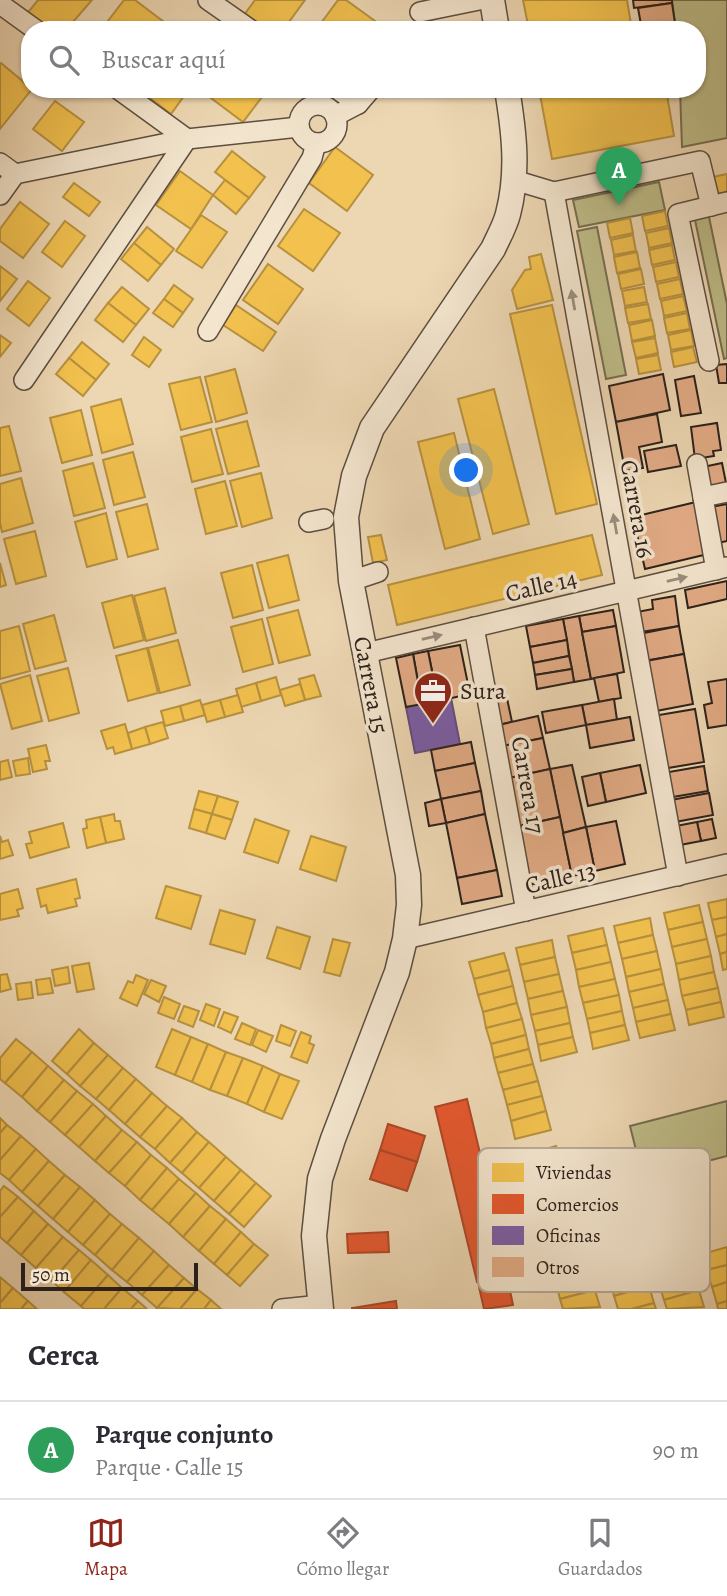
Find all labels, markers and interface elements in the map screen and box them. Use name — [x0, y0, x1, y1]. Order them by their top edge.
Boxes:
search box — [21, 21, 706, 98]
icon: search — [45, 41, 83, 79]
text: Buscar aquí — [101, 42, 226, 77]
pin: A — [596, 147, 642, 205]
one-way arrow — [568, 289, 579, 311]
your location — [449, 453, 483, 487]
street label: Carrera 16 — [613, 457, 661, 561]
one-way arrow — [609, 513, 620, 535]
street label: Calle 14 — [502, 562, 580, 610]
one-way arrow — [666, 573, 688, 584]
one-way arrow — [421, 631, 443, 642]
street label: Carrera 15 — [346, 634, 396, 736]
office icon: Sura — [412, 670, 454, 725]
place label: Sura — [460, 675, 507, 707]
street label: Carrera 17 — [504, 734, 552, 837]
street label: Calle 13 — [522, 854, 598, 902]
legend — [478, 1148, 710, 1292]
text: Viviendas — [535, 1160, 612, 1186]
text: Comercios — [536, 1192, 619, 1218]
text: Oficinas — [536, 1223, 601, 1249]
text: Otros — [536, 1255, 580, 1281]
scale bar — [21, 1260, 198, 1292]
text: 50 m — [32, 1262, 70, 1288]
text: Cerca — [28, 1335, 99, 1375]
text: Parque conjunto — [95, 1417, 273, 1452]
text: A — [44, 1435, 58, 1466]
text: 90 m — [653, 1435, 699, 1466]
text: Parque · Calle 15 — [95, 1452, 244, 1483]
tab: Mapa — [84, 1514, 128, 1582]
tab: Cómo llegar — [296, 1514, 389, 1582]
tab: Guardados — [558, 1514, 643, 1582]

